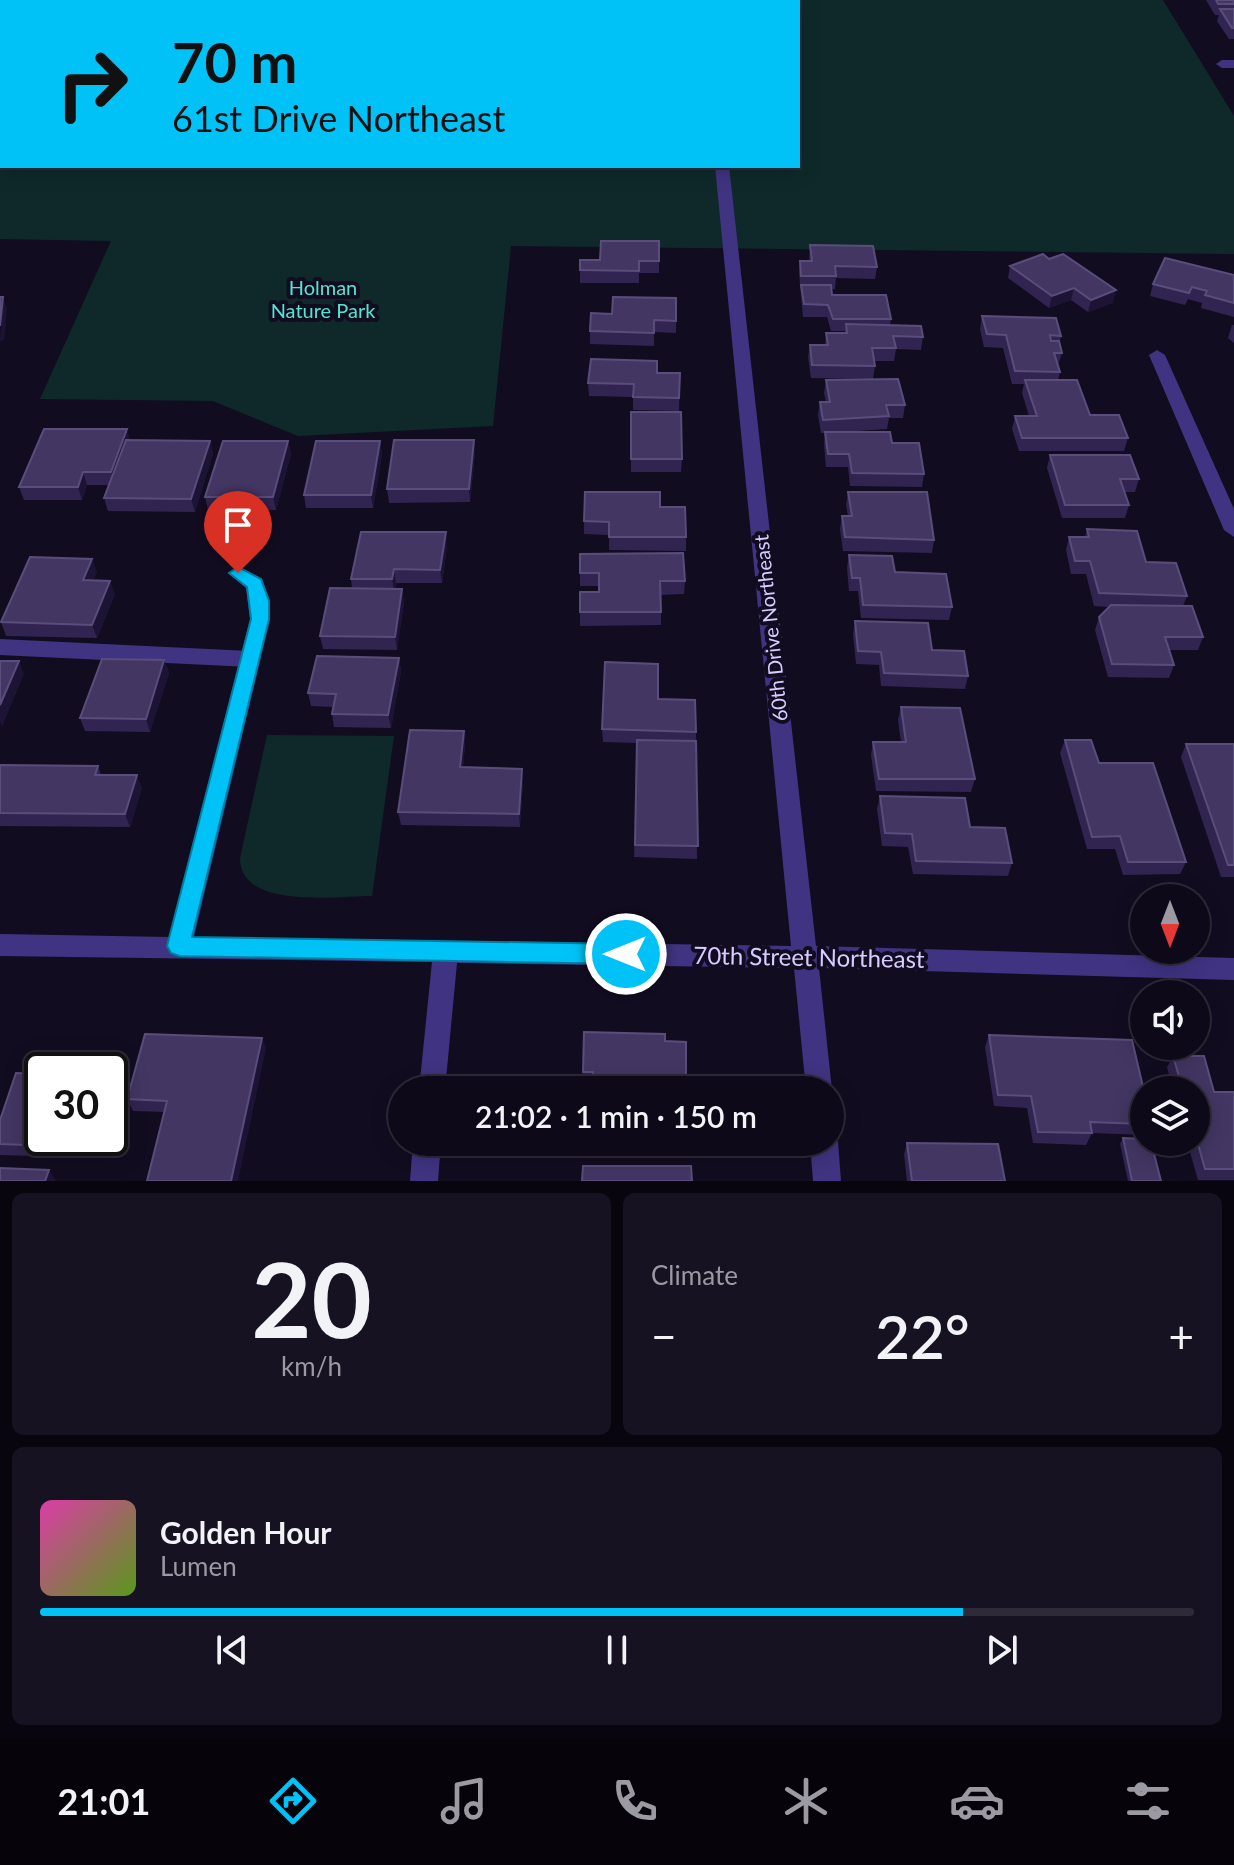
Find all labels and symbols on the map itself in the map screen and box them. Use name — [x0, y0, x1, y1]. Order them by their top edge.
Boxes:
park label: Holman Nature Park — [271, 275, 376, 322]
pin — [204, 491, 272, 573]
street label: 60th Drive Northeast — [748, 534, 792, 723]
north arrow — [1130, 884, 1210, 964]
position arrow — [584, 912, 668, 996]
street label: 70th Street Northeast — [693, 940, 925, 973]
speed limit sign: 30 — [24, 1052, 128, 1156]

